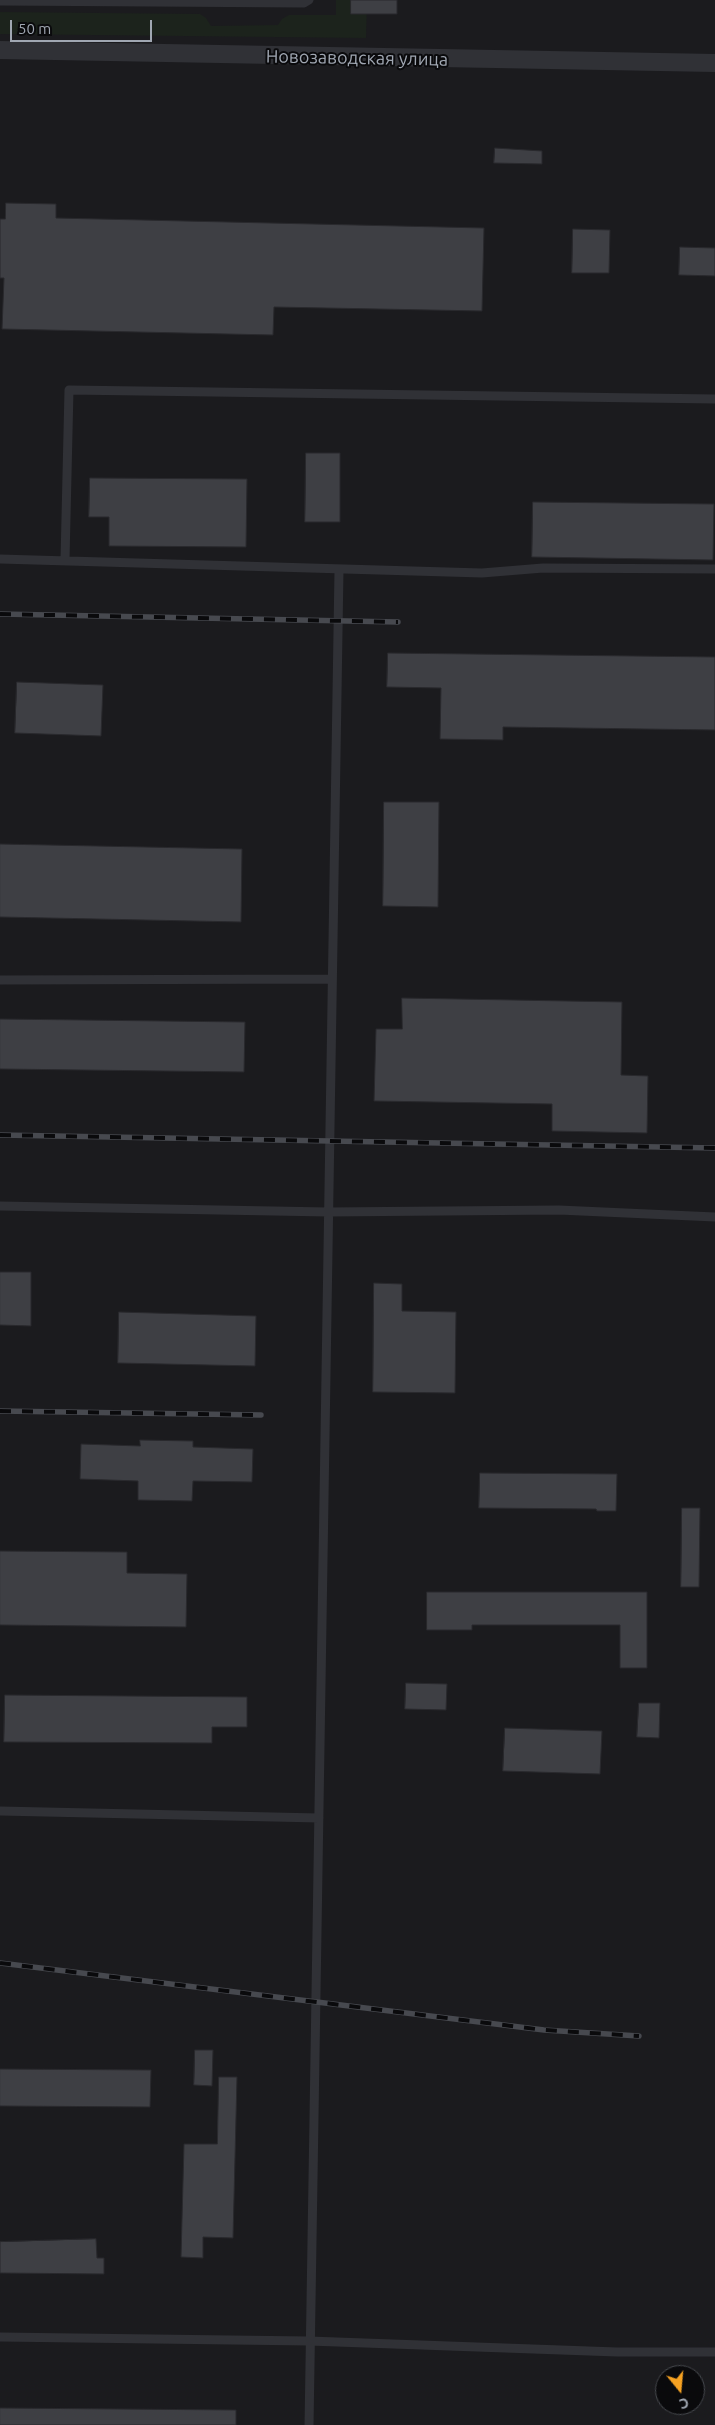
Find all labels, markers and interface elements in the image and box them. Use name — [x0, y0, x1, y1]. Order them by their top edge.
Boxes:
scale bar — [12, 10, 155, 42]
text: 50 m — [18, 20, 51, 37]
street label: Новозаводская улица — [266, 46, 448, 70]
north arrow — [655, 2365, 705, 2415]
text: С — [677, 2394, 691, 2412]

